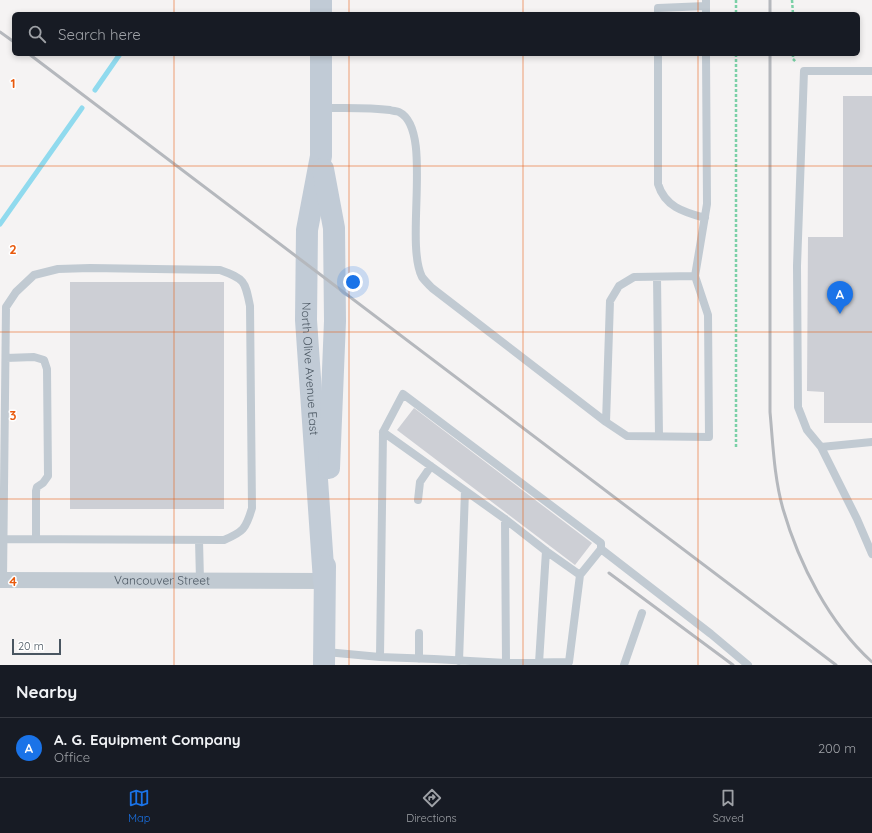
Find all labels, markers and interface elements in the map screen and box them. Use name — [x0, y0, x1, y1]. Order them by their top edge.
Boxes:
search box — [12, 12, 860, 56]
icon: search — [26, 23, 48, 45]
text: Search here — [58, 25, 141, 44]
text: 1 — [10, 75, 16, 91]
text: 2 — [9, 241, 17, 257]
your location — [343, 272, 363, 292]
pin: A — [827, 281, 853, 314]
street label: North Olive Avenue East — [299, 302, 322, 436]
text: 3 — [10, 407, 17, 423]
street label: Vancouver Street — [114, 572, 210, 588]
text: 4 — [9, 573, 17, 589]
scale bar — [12, 637, 61, 656]
text: 20 m — [18, 639, 44, 653]
text: Nearby — [16, 681, 77, 702]
text: A. G. Equipment Company — [54, 730, 241, 749]
text: A — [25, 740, 33, 756]
text: 200 m — [818, 740, 856, 756]
text: Office — [54, 749, 90, 765]
tab: Map — [128, 787, 150, 825]
tab: Directions — [406, 787, 457, 825]
tab: Saved — [713, 787, 744, 825]

